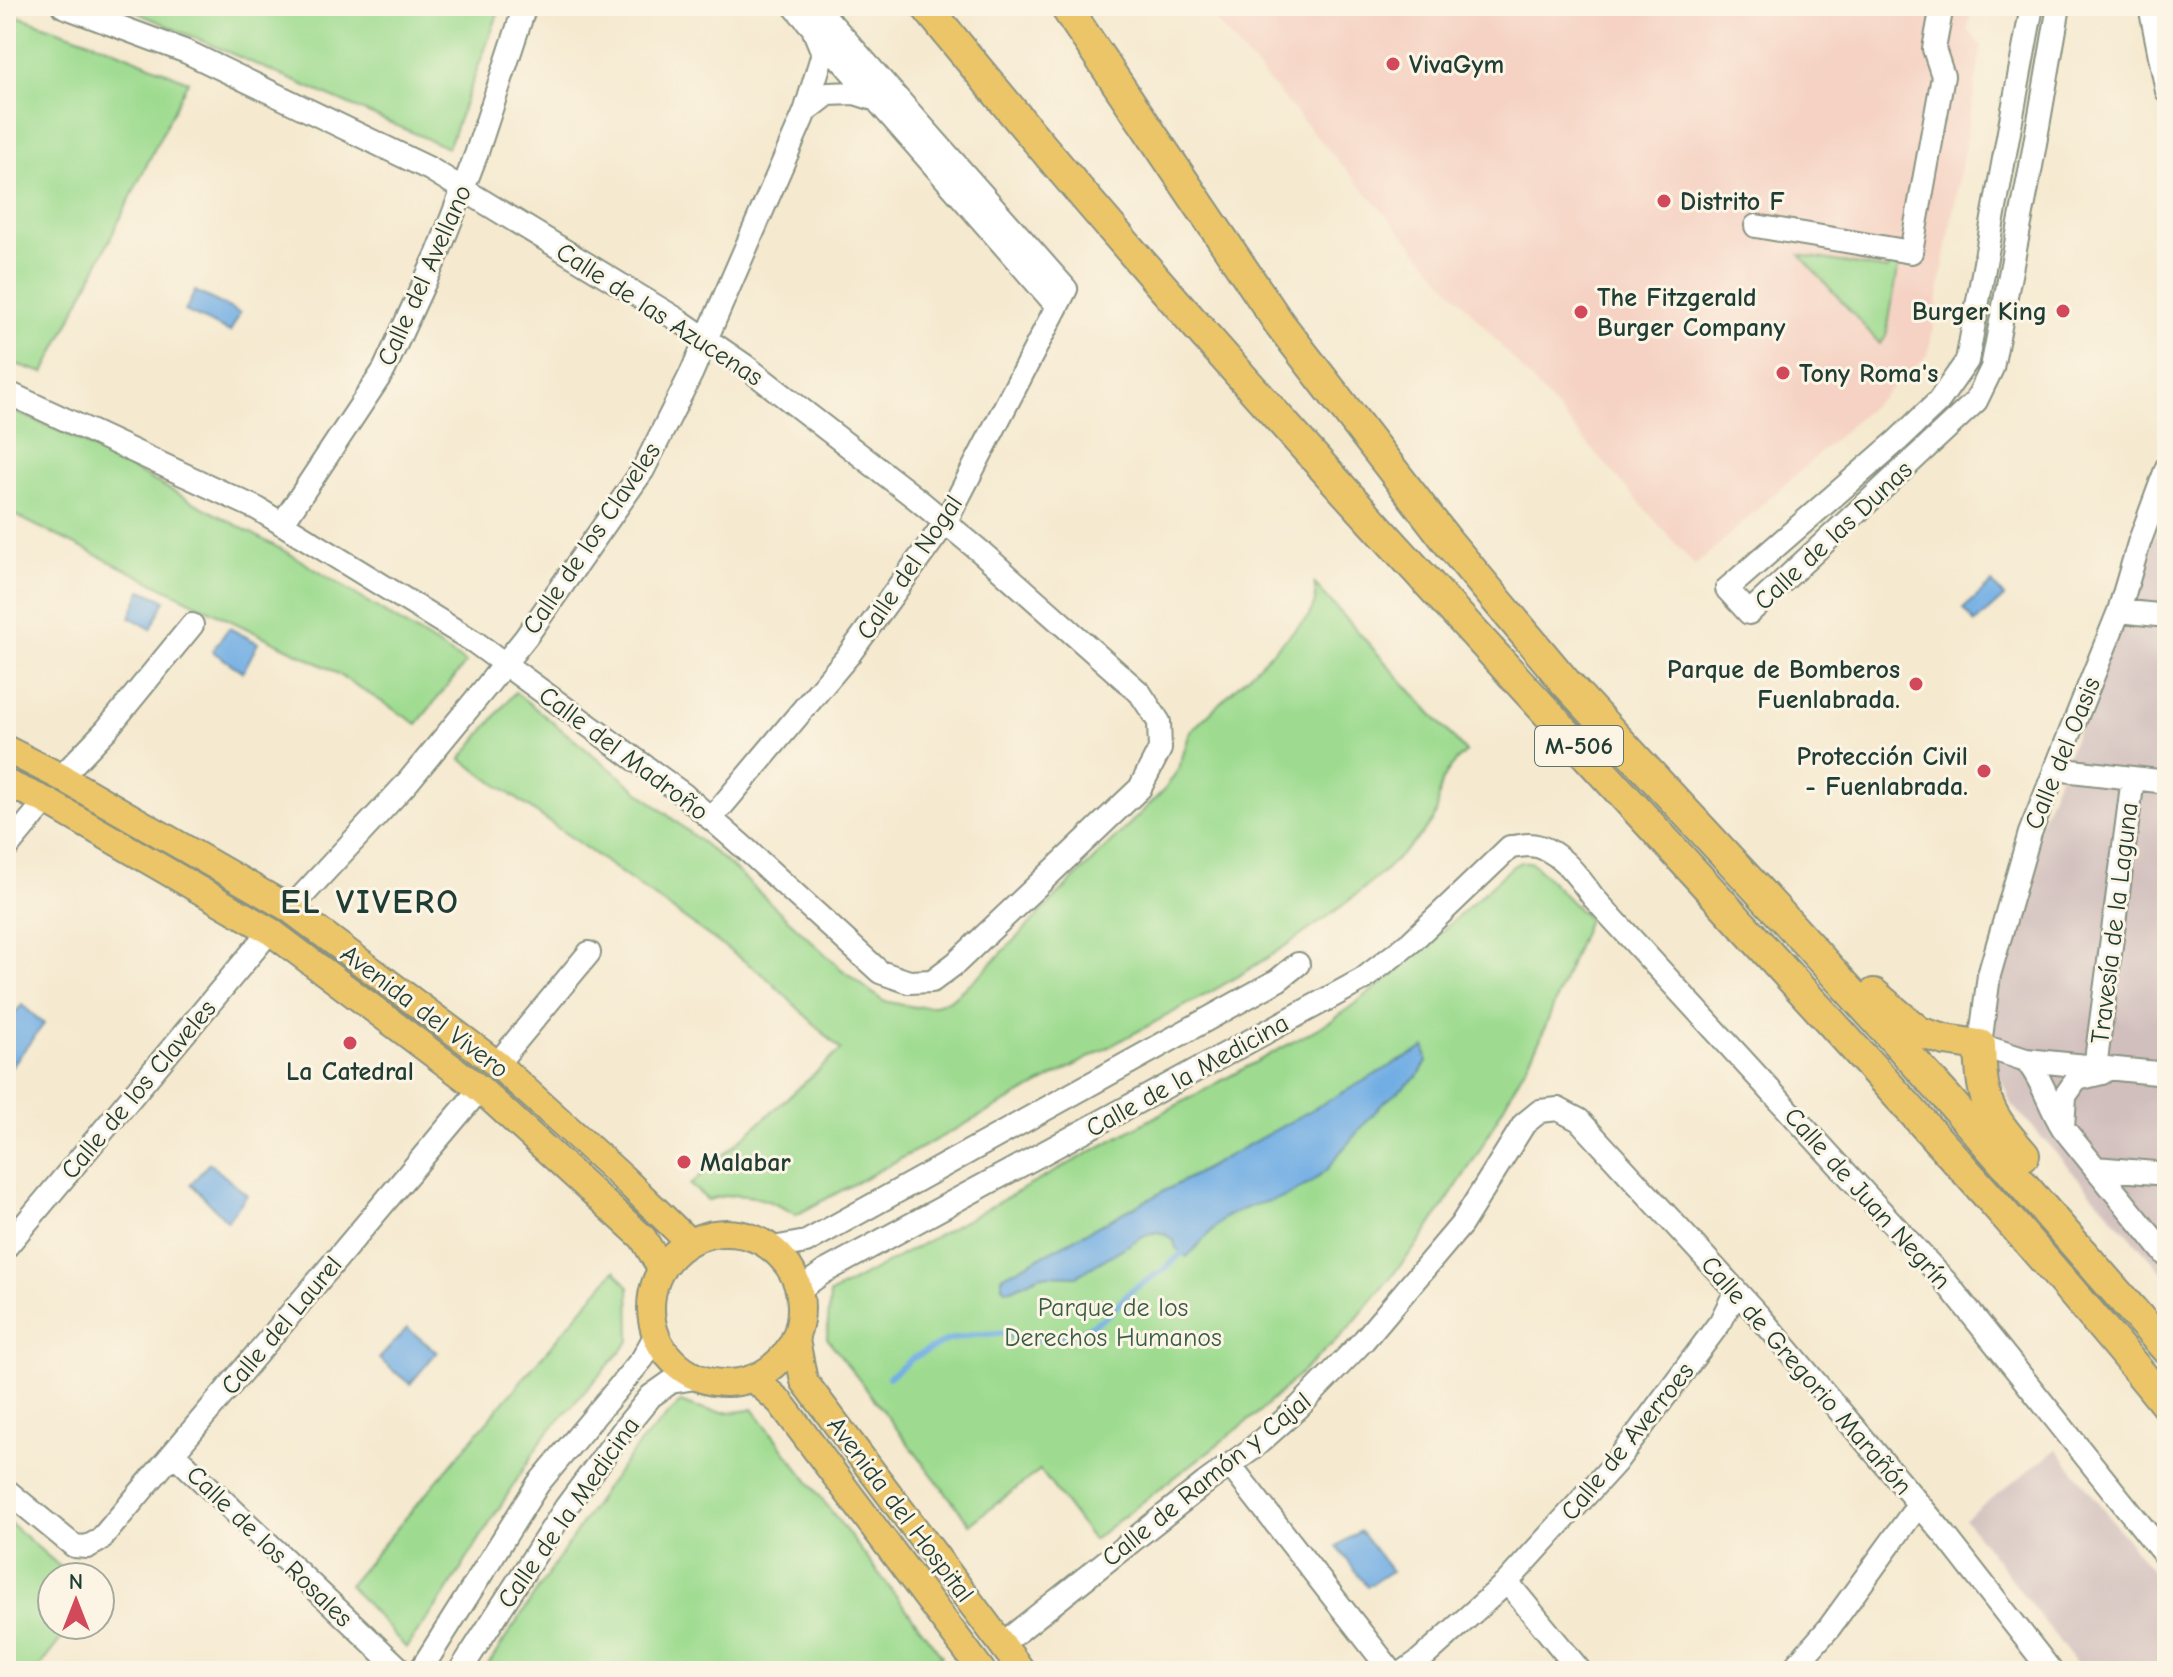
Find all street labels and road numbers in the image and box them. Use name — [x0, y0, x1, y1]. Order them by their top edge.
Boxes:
street label: Calle del Avellano — [372, 180, 478, 371]
street label: Calle de las Azucenas — [550, 237, 768, 393]
street label: Calle de los Claveles — [517, 437, 667, 640]
street label: Calle de las Dunas — [1749, 455, 1919, 617]
street label: Calle del Nogal — [851, 490, 969, 645]
street label: Calle del Oasis — [2019, 673, 2107, 834]
street label: Calle del Madroño — [533, 680, 714, 827]
road number: M-506 — [1535, 726, 1623, 766]
street label: Travesía de la Laguna — [2085, 801, 2145, 1046]
street label: Avenida del Vivero — [334, 939, 514, 1085]
street label: Calle de los Claveles — [55, 994, 222, 1185]
street label: Calle de la Medicina — [1081, 1008, 1294, 1144]
street label: Calle de Juan Negrín — [1778, 1102, 1957, 1296]
street label: Calle del Laurel — [215, 1250, 348, 1401]
street label: Calle de Gregorio Marañón — [1694, 1250, 1918, 1501]
street label: Calle de Averroes — [1555, 1357, 1701, 1527]
street label: Calle de Ramón y Cajal — [1096, 1386, 1317, 1573]
street label: Calle de la Medicina — [492, 1411, 646, 1614]
street label: Avenida del Hospital — [821, 1411, 980, 1608]
street label: Calle de los Rosales — [180, 1460, 359, 1634]

